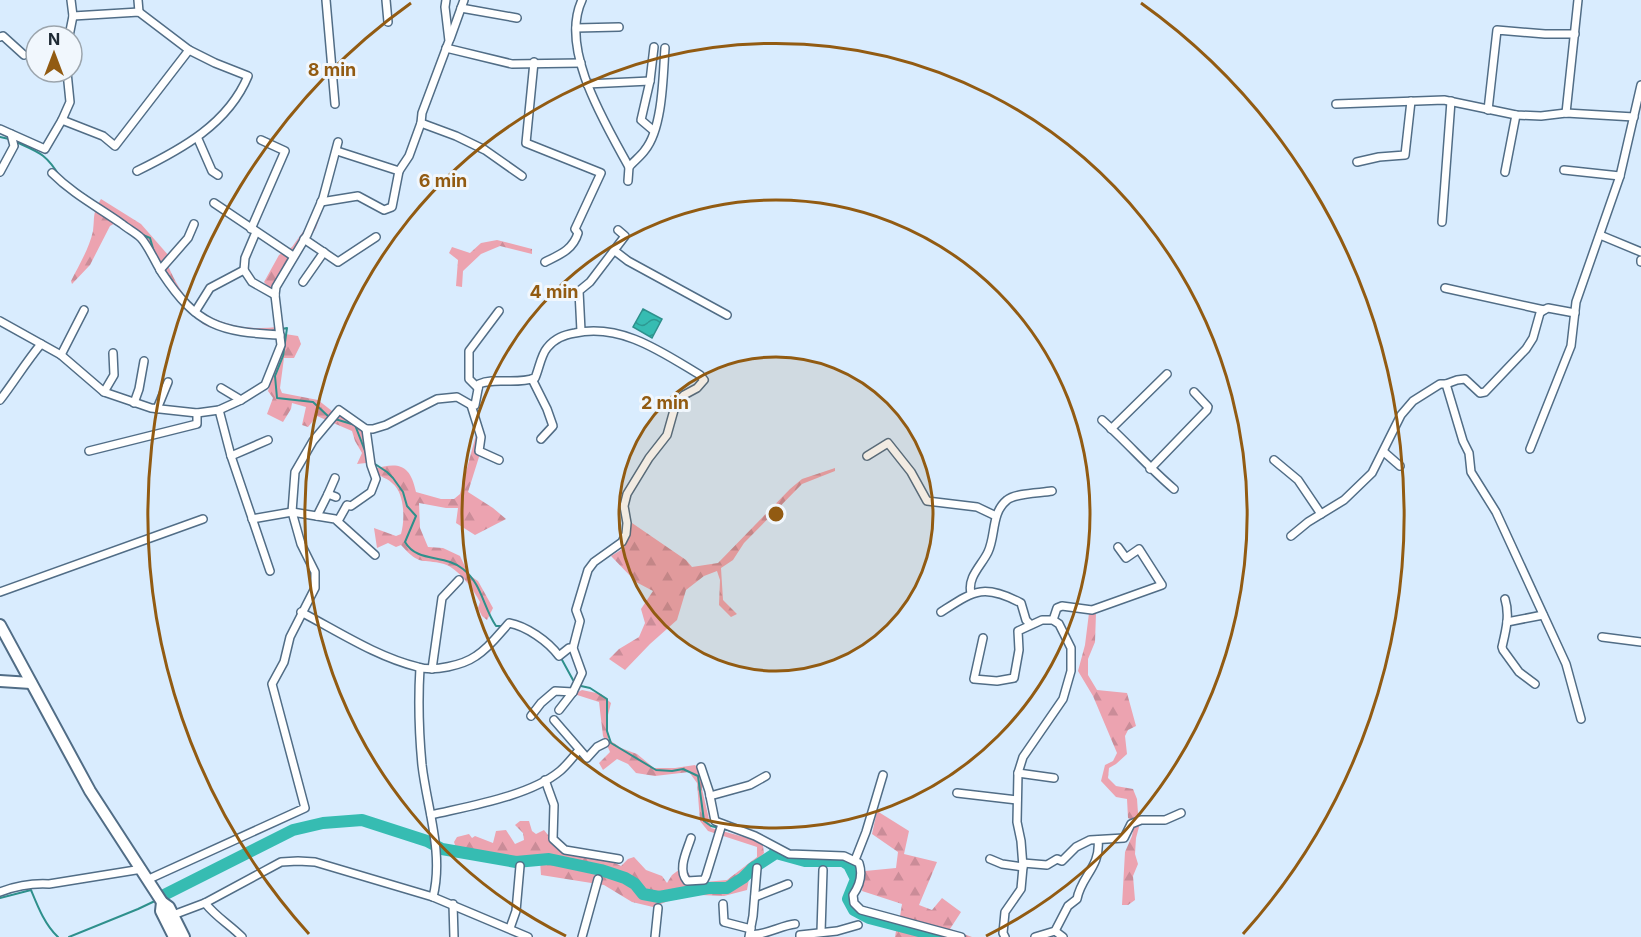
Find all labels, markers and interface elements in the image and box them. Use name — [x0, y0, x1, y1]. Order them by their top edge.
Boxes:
north arrow — [24, 24, 84, 84]
text: N — [48, 29, 60, 49]
text: 8 min — [308, 59, 356, 80]
text: 6 min — [419, 170, 467, 191]
text: 4 min — [530, 281, 578, 302]
text: 2 min — [641, 392, 689, 413]
centre of rings — [766, 504, 786, 524]

